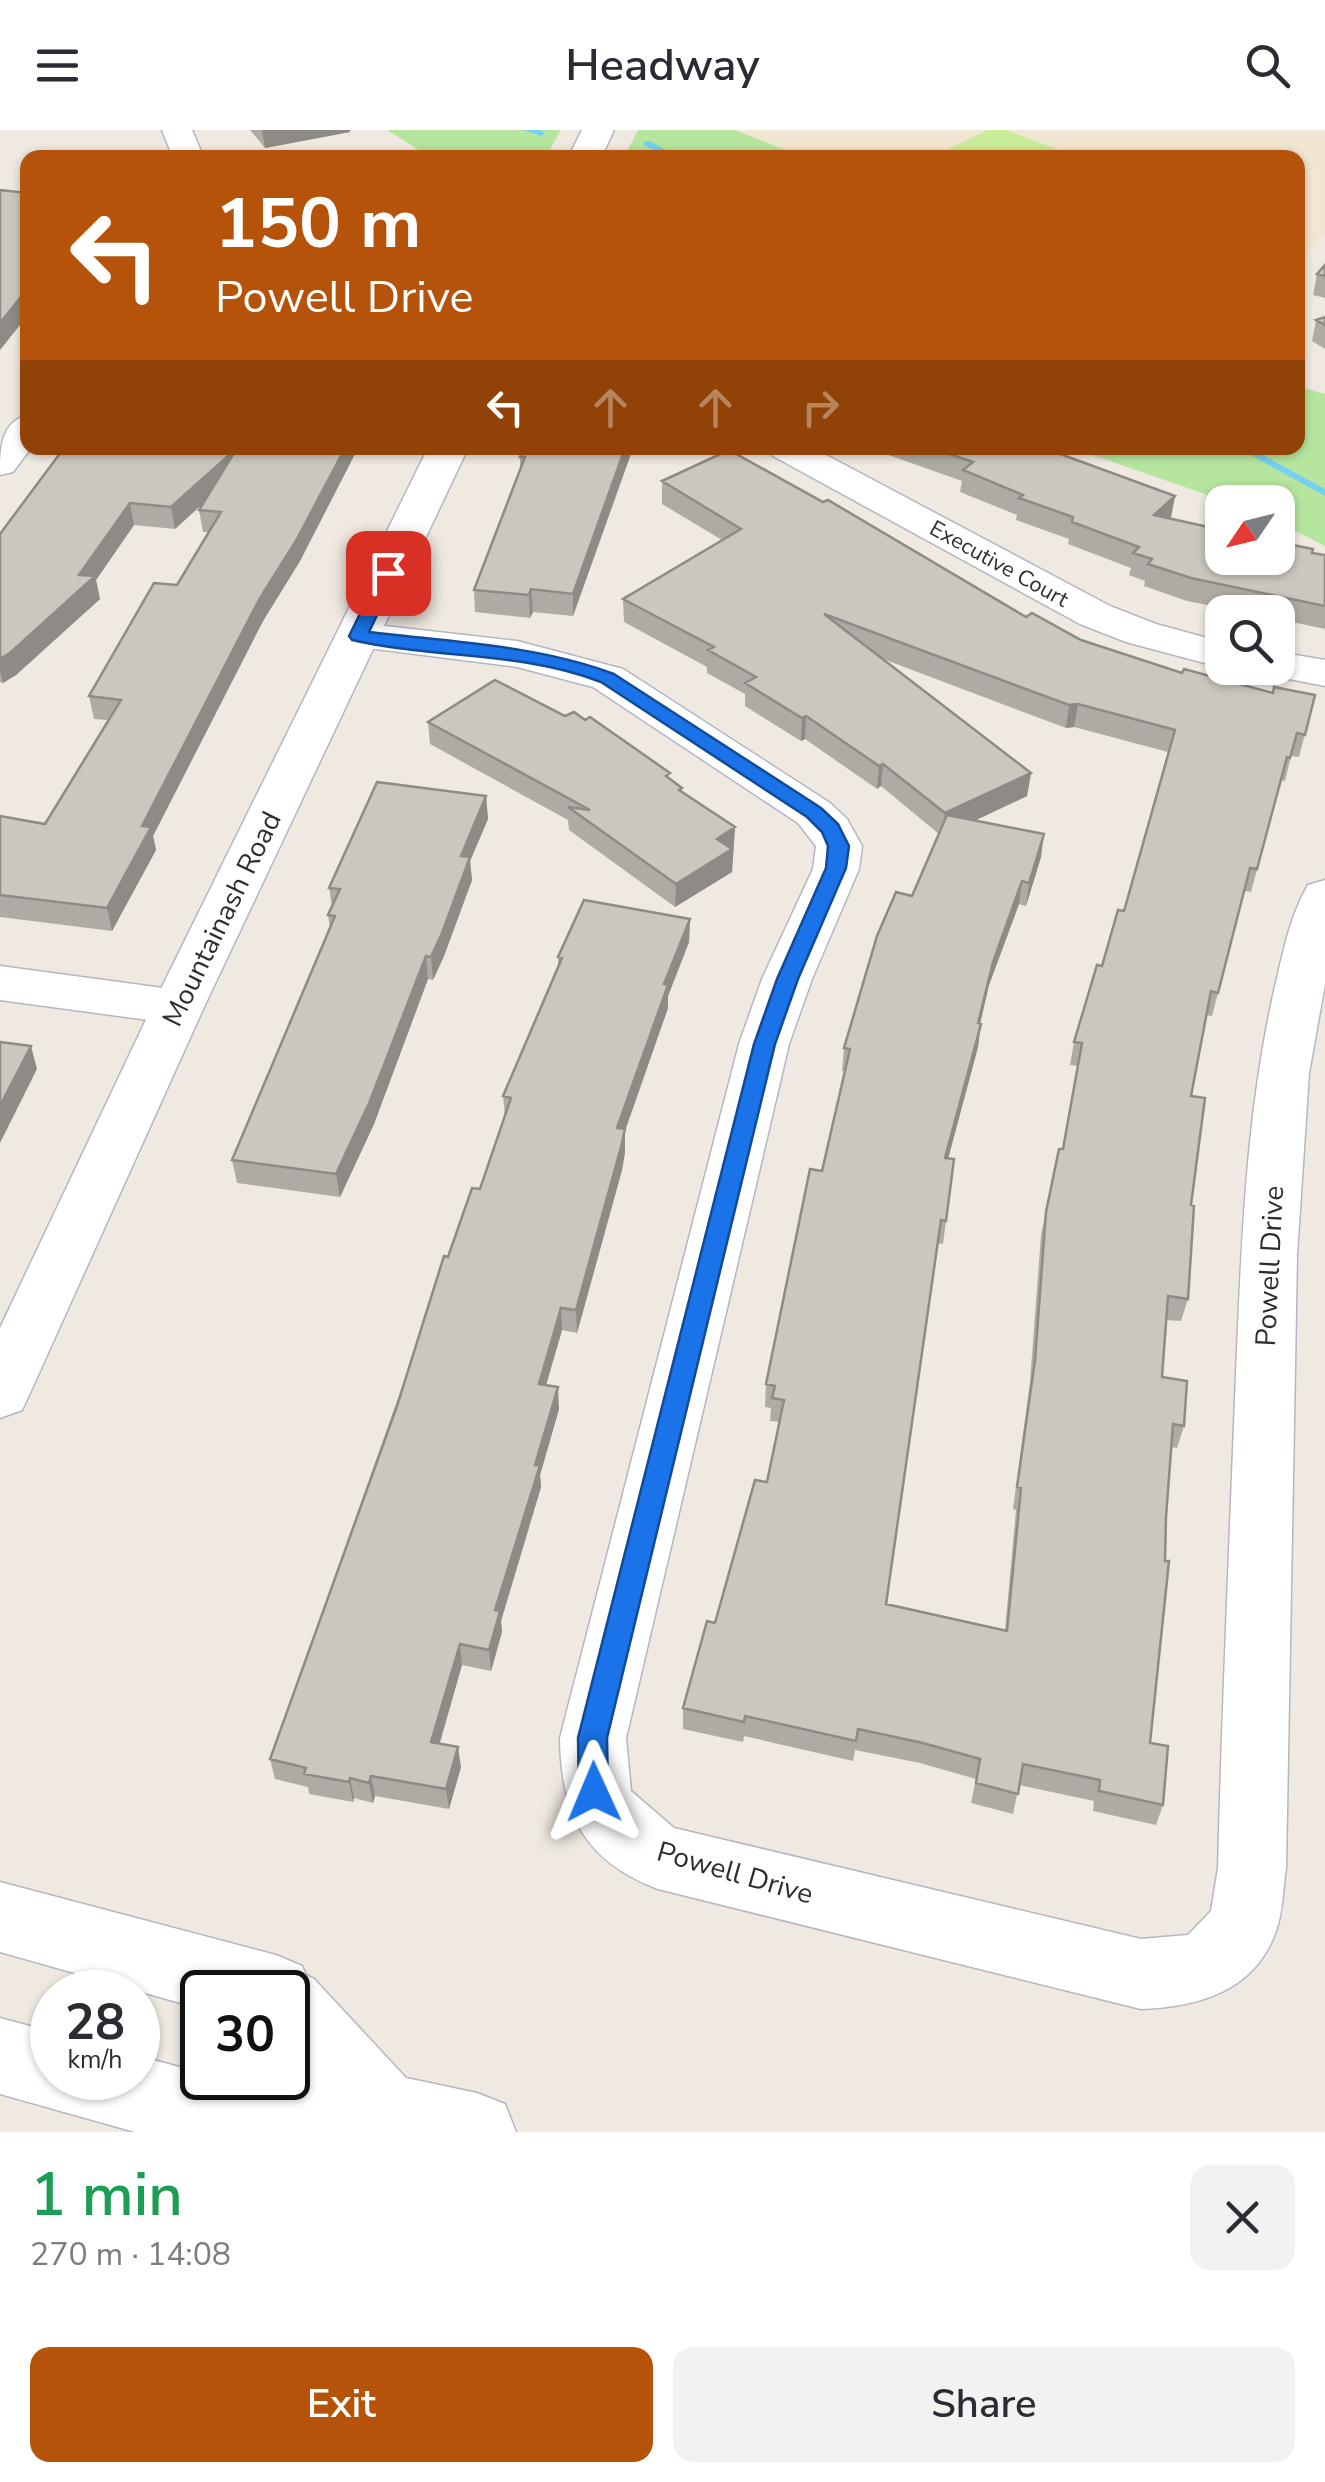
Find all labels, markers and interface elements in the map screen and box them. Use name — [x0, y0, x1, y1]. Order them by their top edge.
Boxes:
text: Headway — [565, 35, 760, 96]
icon: menu — [30, 38, 85, 93]
icon: search — [1240, 38, 1295, 93]
text: 150 m — [215, 176, 421, 272]
icon: left — [50, 190, 180, 320]
text: Powell Drive — [215, 267, 474, 328]
icon: left — [478, 380, 533, 435]
icon: ahead — [583, 380, 638, 435]
icon: ahead — [688, 380, 743, 435]
icon: right — [793, 380, 848, 435]
north arrow — [1205, 485, 1295, 575]
map controls — [1205, 485, 1295, 685]
street label: Executive Court — [924, 513, 1074, 615]
pin — [346, 531, 431, 616]
icon: arrive — [361, 546, 416, 601]
button: search — [1205, 595, 1295, 685]
street label: Mountainash Road — [153, 805, 291, 1033]
street label: Powell Drive — [1247, 1185, 1293, 1347]
position arrow — [542, 1740, 646, 1844]
street label: Powell Drive — [652, 1833, 818, 1913]
speed limit sign: 30 — [180, 1970, 310, 2100]
text: 28 — [65, 1988, 125, 2057]
text: km/h — [67, 2043, 123, 2077]
text: 1 min — [30, 2154, 183, 2236]
button: close — [1190, 2165, 1295, 2270]
text: 270 m · 14:08 — [30, 2233, 231, 2276]
button: Exit — [30, 2347, 653, 2462]
button: Share — [673, 2347, 1295, 2462]

